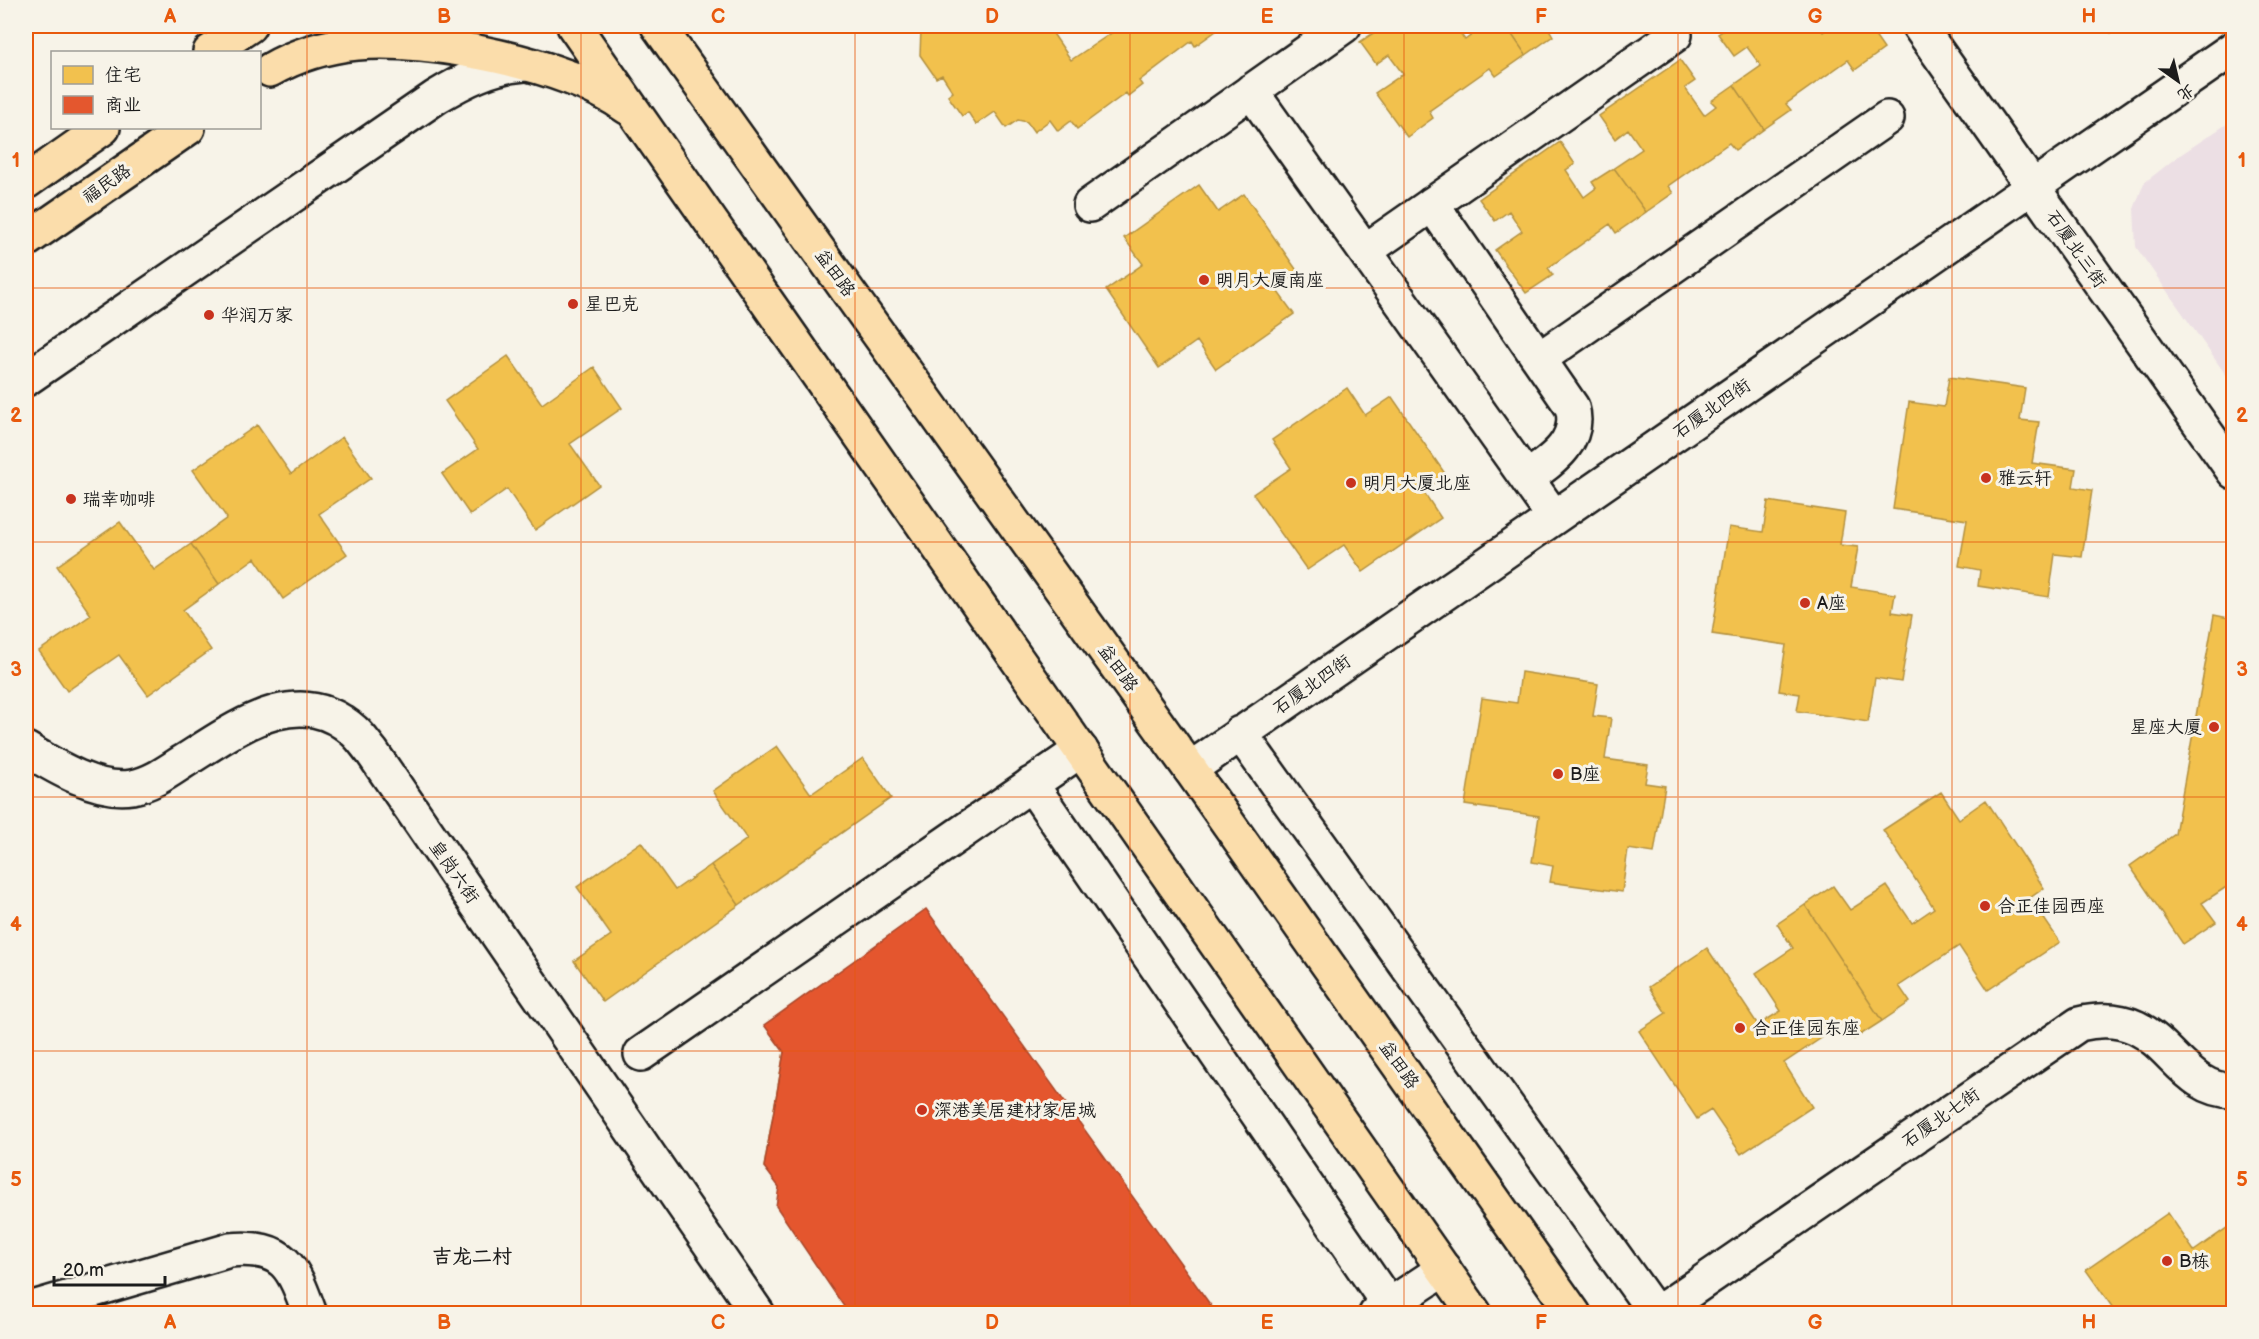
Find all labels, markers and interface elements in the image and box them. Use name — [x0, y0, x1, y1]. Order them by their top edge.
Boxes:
text: A — [163, 5, 177, 29]
text: B — [437, 5, 451, 29]
text: C — [711, 5, 725, 29]
text: D — [985, 5, 999, 29]
text: E — [1261, 5, 1274, 29]
text: F — [1535, 5, 1547, 29]
text: G — [1808, 5, 1823, 29]
text: H — [2082, 5, 2096, 29]
legend — [51, 51, 261, 129]
north arrow — [2148, 51, 2208, 111]
text: 住宅 — [105, 65, 141, 86]
text: 北 — [2174, 80, 2198, 105]
text: 商业 — [105, 95, 141, 116]
text: 1 — [12, 149, 20, 173]
text: 1 — [2238, 149, 2246, 173]
street label: 福民路 — [79, 160, 135, 208]
street label: 石厦北三街 — [2042, 206, 2110, 292]
street label: 益田路 — [811, 245, 859, 301]
place label: 明月大厦南座 — [1216, 270, 1324, 291]
marker: 明月大厦南座 — [1197, 273, 1211, 287]
place label: 星巴克 — [585, 294, 639, 315]
marker: 星巴克 — [566, 297, 580, 311]
place label: 华润万家 — [221, 305, 293, 326]
marker: 华润万家 — [202, 308, 216, 322]
street label: 石厦北四街 — [1669, 375, 1755, 443]
text: 2 — [10, 404, 22, 428]
text: 2 — [2236, 404, 2248, 428]
place label: 雅云轩 — [1998, 468, 2052, 489]
marker: 雅云轩 — [1979, 471, 1993, 485]
place label: 明月大厦北座 — [1363, 473, 1471, 494]
marker: 明月大厦北座 — [1344, 476, 1358, 490]
place label: 瑞幸咖啡 — [83, 489, 155, 510]
marker: 瑞幸咖啡 — [64, 492, 78, 506]
place label: A座 — [1817, 593, 1846, 614]
marker: A座 — [1798, 596, 1812, 610]
street label: 益田路 — [1094, 640, 1142, 696]
street label: 石厦北四街 — [1269, 651, 1355, 719]
text: 3 — [10, 658, 22, 682]
text: 3 — [2236, 658, 2248, 682]
place label: 星座大厦 — [2130, 717, 2202, 738]
marker: 星座大厦 — [2207, 720, 2221, 734]
place label: B座 — [1570, 764, 1600, 785]
marker: B座 — [1551, 767, 1565, 781]
street label: 皇岗六街 — [425, 836, 483, 908]
place label: 合正佳园西座 — [1997, 896, 2105, 917]
marker: 合正佳园西座 — [1978, 899, 1992, 913]
text: 4 — [10, 913, 22, 937]
text: 4 — [2236, 913, 2248, 937]
place label: 合正佳园东座 — [1752, 1018, 1860, 1039]
marker: 合正佳园东座 — [1733, 1021, 1747, 1035]
street label: 益田路 — [1375, 1037, 1423, 1093]
street label: 石厦北七街 — [1898, 1084, 1984, 1152]
place label: 深港美居建材家居城 — [934, 1100, 1096, 1121]
marker: 深港美居建材家居城 — [915, 1103, 929, 1117]
text: 5 — [10, 1168, 22, 1192]
text: 5 — [2236, 1168, 2248, 1192]
district label: 吉龙二村 — [432, 1245, 512, 1269]
scale bar — [54, 1249, 165, 1287]
place label: B栋 — [2179, 1251, 2209, 1272]
marker: B栋 — [2160, 1254, 2174, 1268]
text: 20 m — [63, 1260, 104, 1281]
text: A — [163, 1311, 177, 1335]
text: B — [437, 1311, 451, 1335]
text: C — [711, 1311, 725, 1335]
text: D — [985, 1311, 999, 1335]
text: E — [1261, 1311, 1274, 1335]
text: F — [1535, 1311, 1547, 1335]
text: G — [1808, 1311, 1823, 1335]
text: H — [2082, 1311, 2096, 1335]

